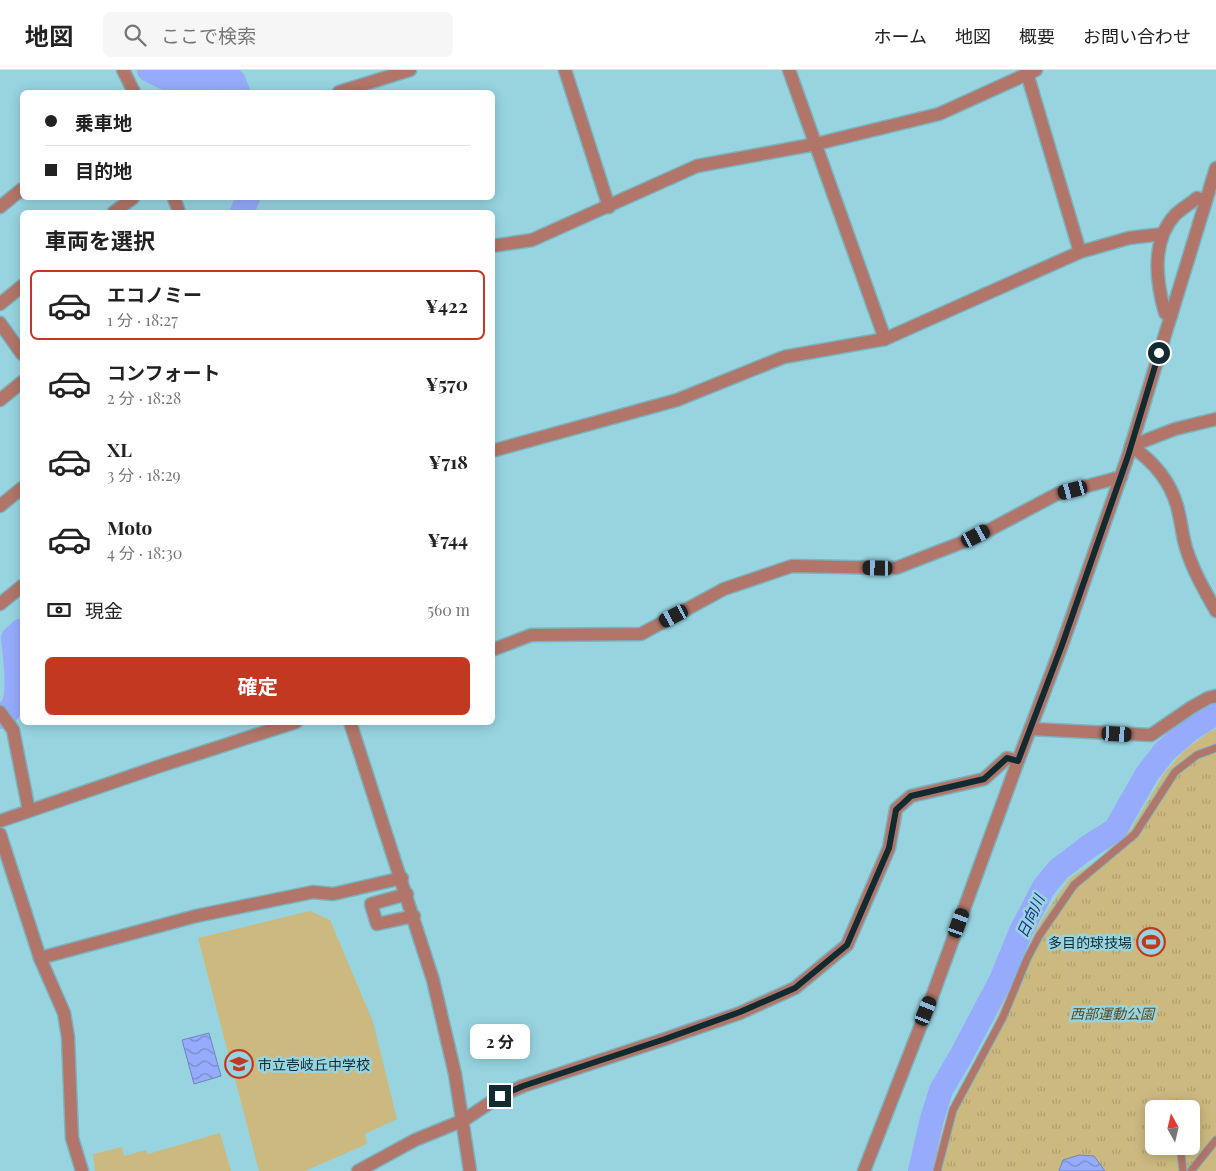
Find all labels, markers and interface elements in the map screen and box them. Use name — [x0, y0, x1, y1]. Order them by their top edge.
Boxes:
search box — [103, 12, 453, 57]
text: 地図 — [25, 19, 73, 51]
icon: search — [121, 21, 149, 49]
text: ここで検索 — [161, 22, 256, 48]
text: ホーム — [874, 24, 927, 48]
text: 地図 — [955, 24, 991, 48]
text: 概要 — [1019, 24, 1055, 48]
text: お問い合わせ — [1083, 24, 1191, 48]
text: 乗車地 — [75, 109, 132, 135]
text: 目的地 — [75, 157, 132, 183]
text: 車両を選択 — [45, 225, 155, 255]
text: エコノミー — [107, 281, 202, 307]
icon: car — [47, 283, 92, 328]
text: ¥422 — [425, 292, 468, 318]
text: 1 分 · 18:27 — [107, 309, 178, 330]
route start — [1148, 342, 1170, 364]
text: コンフォート — [107, 359, 220, 385]
icon: car — [47, 361, 92, 406]
text: ¥570 — [425, 370, 468, 396]
text: 2 分 · 18:28 — [107, 387, 181, 408]
text: XL — [107, 436, 132, 462]
icon: car — [47, 439, 92, 484]
text: ¥718 — [429, 448, 468, 474]
text: 3 分 · 18:29 — [107, 464, 181, 485]
car — [1056, 479, 1089, 501]
text: Moto — [107, 514, 152, 540]
icon: car — [47, 517, 92, 562]
car — [959, 522, 992, 550]
text: ¥744 — [427, 526, 468, 552]
text: 4 分 · 18:30 — [107, 542, 182, 563]
car — [862, 560, 893, 576]
icon: cash — [45, 596, 73, 624]
text: 現金 — [85, 597, 123, 623]
text: 560 m — [427, 599, 470, 620]
car — [657, 602, 690, 630]
button: 確定 — [45, 657, 470, 715]
car — [1101, 726, 1132, 742]
water label: 日向川 — [1011, 890, 1049, 941]
car — [946, 906, 971, 940]
sports icon: 多目的球技場 — [1136, 927, 1166, 957]
place label: 多目的球技場 — [1048, 933, 1132, 952]
car — [913, 994, 938, 1028]
park label: 西部運動公園 — [1070, 1004, 1156, 1023]
callout: 2 分 — [470, 1024, 530, 1058]
text: 2 分 — [486, 1031, 514, 1052]
school or university icon: 市立壱岐丘中学校 — [224, 1049, 254, 1079]
place label: 市立壱岐丘中学校 — [258, 1055, 370, 1074]
route end — [489, 1085, 511, 1107]
north arrow — [1145, 1100, 1200, 1155]
map controls — [1145, 1100, 1200, 1155]

